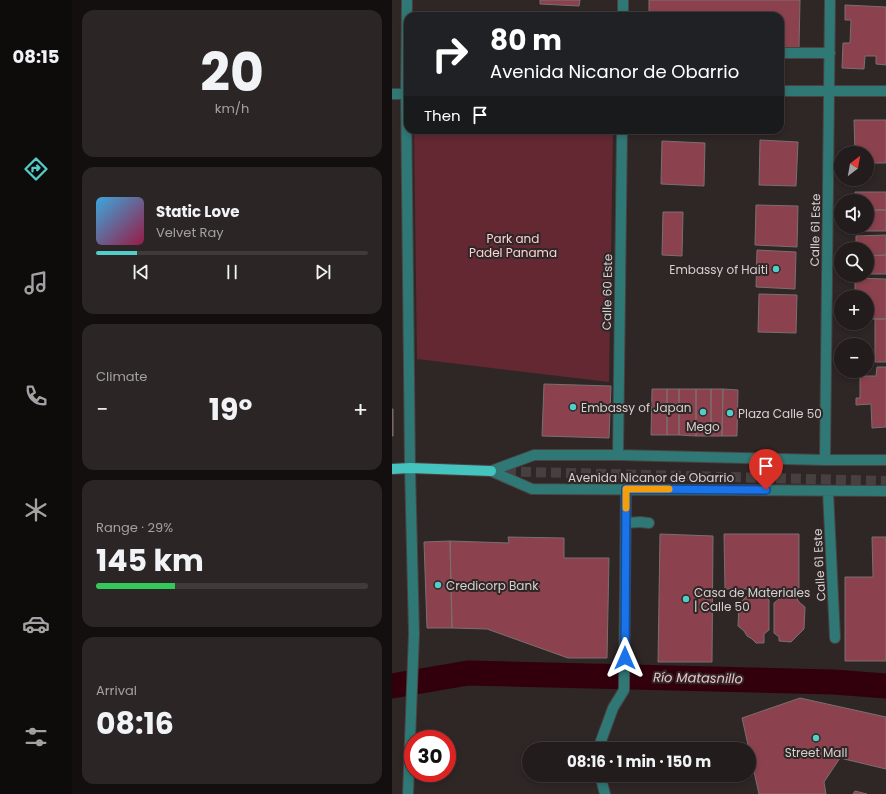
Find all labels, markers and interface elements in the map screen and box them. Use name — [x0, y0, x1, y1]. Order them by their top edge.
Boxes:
text: 80 m — [490, 21, 562, 60]
icon: right — [424, 28, 476, 80]
text: 20 — [200, 36, 264, 109]
text: 08:15 — [13, 44, 59, 69]
text: Avenida Nicanor de Obarrio — [490, 59, 739, 84]
text: km/h — [215, 99, 249, 118]
icon: arrive — [469, 104, 491, 126]
text: Then — [424, 105, 461, 126]
north arrow — [834, 146, 874, 186]
map controls — [834, 146, 874, 378]
icon: directions — [22, 155, 50, 183]
street label: Calle 61 Este — [806, 193, 824, 267]
button: sound — [834, 194, 874, 234]
text: Static Love — [156, 201, 240, 222]
text: Velvet Ray — [156, 223, 224, 242]
park label: Park and Padel Panama — [469, 230, 557, 261]
button: search — [834, 242, 874, 282]
street label: Calle 60 Este — [598, 254, 616, 330]
icon: previous — [130, 261, 152, 283]
icon: pause — [221, 261, 243, 283]
icon: next — [312, 261, 334, 283]
place label: Embassy of Haiti — [669, 261, 768, 278]
marker: Embassy of Haiti — [771, 264, 781, 274]
icon: music — [22, 269, 50, 297]
button: + — [834, 290, 874, 330]
button: − — [834, 338, 874, 378]
text: Climate — [96, 367, 147, 386]
icon: phone — [22, 382, 50, 410]
text: 19° — [209, 388, 252, 431]
text: − — [96, 394, 108, 425]
text: + — [353, 394, 368, 425]
place label: Embassy of Japan — [581, 399, 691, 416]
marker: Embassy of Japan — [568, 402, 578, 412]
place label: Plaza Calle 50 — [738, 405, 822, 422]
marker: Mego — [698, 407, 708, 417]
marker: Plaza Calle 50 — [725, 408, 735, 418]
place label: Mego — [686, 418, 720, 435]
pin — [749, 449, 783, 490]
icon: arrive — [755, 455, 777, 477]
street label: Avenida Nicanor de Obarrio — [568, 469, 734, 486]
icon: climate — [22, 496, 50, 524]
text: Range · 29% — [96, 518, 173, 537]
street label: Calle 61 Este — [809, 528, 829, 602]
text: 145 km — [96, 539, 204, 582]
place label: Credicorp Bank — [446, 577, 539, 594]
marker: Credicorp Bank — [433, 580, 443, 590]
place label: Casa de Materiales | Calle 50 — [694, 584, 810, 615]
marker: Casa de Materiales | Calle 50 — [681, 594, 691, 604]
icon: car — [22, 610, 50, 638]
position arrow — [604, 637, 646, 679]
water label: Río Matasnillo — [653, 668, 743, 688]
text: Arrival — [96, 681, 137, 700]
text: 08:16 — [96, 702, 174, 745]
icon: filters — [22, 723, 50, 751]
speed limit sign: 30 — [404, 730, 456, 782]
marker: Street Mall — [811, 733, 821, 743]
place label: Street Mall — [785, 744, 847, 761]
text: 08:16 · 1 min · 150 m — [567, 751, 711, 772]

